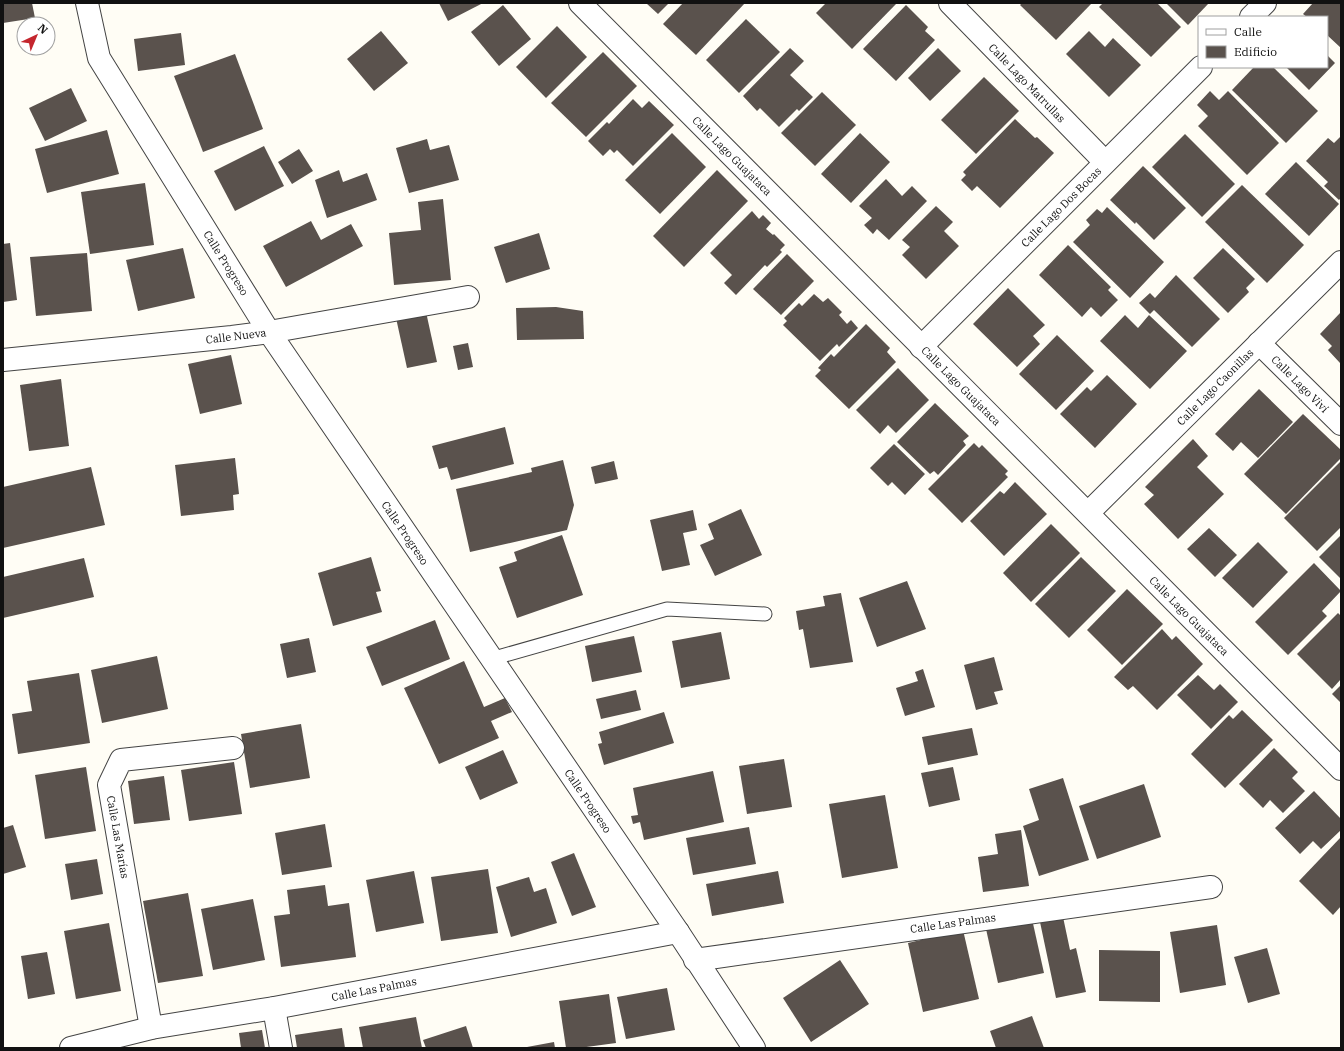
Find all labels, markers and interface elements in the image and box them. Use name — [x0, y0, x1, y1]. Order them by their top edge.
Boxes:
north arrow — [16, 16, 56, 56]
legend — [1198, 16, 1328, 68]
text: N — [35, 21, 51, 37]
text: Calle — [1234, 24, 1262, 39]
street label: Calle Lago Matrullas — [986, 41, 1068, 125]
text: Edificio — [1234, 44, 1277, 59]
street label: Calle Lago Guajataca — [689, 113, 775, 199]
street label: Calle Lago Dos Bocas — [1018, 164, 1104, 250]
street label: Calle Progreso — [200, 228, 252, 298]
street label: Calle Nueva — [205, 325, 267, 347]
street label: Calle Lago Guajataca — [918, 343, 1004, 429]
street label: Calle Lago Caonillas — [1174, 346, 1256, 428]
street label: Calle Lago Viví — [1268, 352, 1332, 416]
street label: Calle Progreso — [378, 498, 432, 568]
street label: Calle Lago Guajataca — [1146, 573, 1232, 659]
street label: Calle Progreso — [561, 766, 615, 836]
street label: Calle Las Marías — [104, 794, 132, 880]
street label: Calle Las Palmas — [909, 910, 997, 936]
street label: Calle Las Palmas — [330, 974, 418, 1004]

